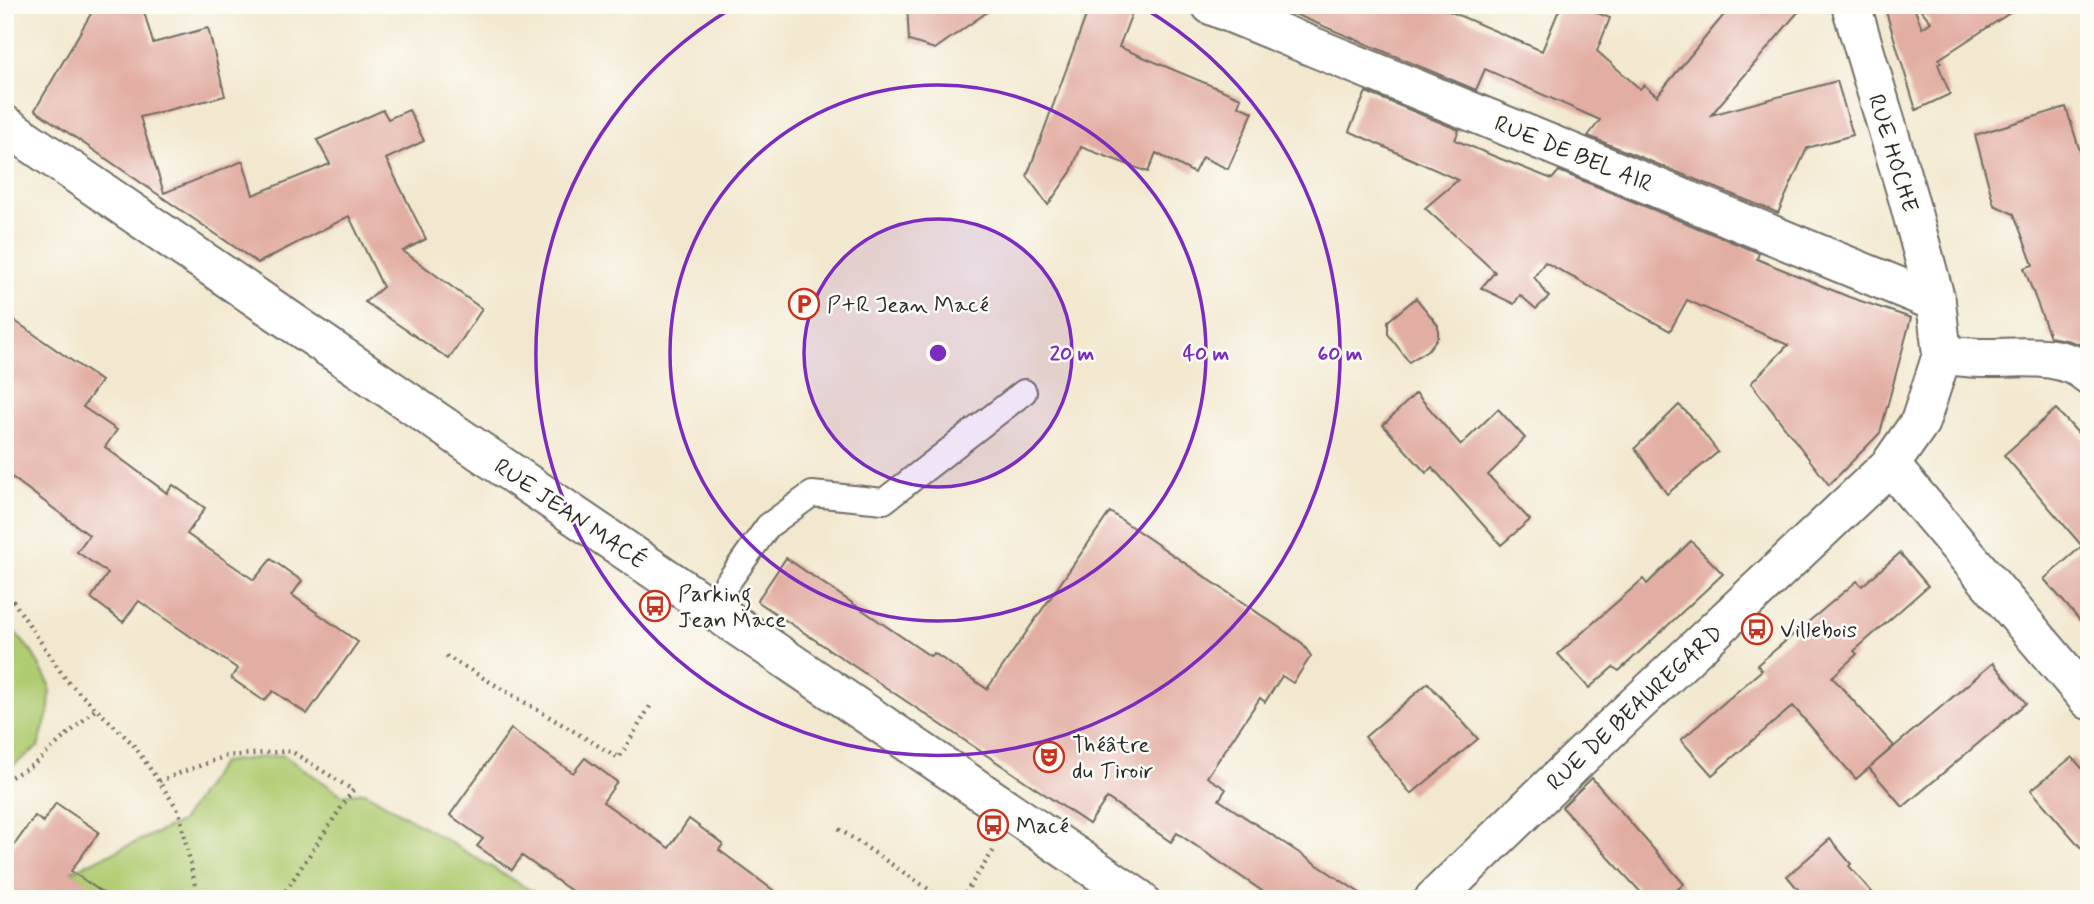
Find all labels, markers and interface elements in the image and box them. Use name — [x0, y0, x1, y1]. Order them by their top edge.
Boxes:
street label: RUE HOCHE — [1860, 91, 1924, 216]
street label: RUE DE BEL AIR — [1490, 109, 1657, 200]
parking icon: P+R Jean Macé — [787, 287, 821, 321]
place label: P+R Jean Macé — [827, 291, 989, 321]
text: 20 m — [1050, 340, 1095, 368]
text: 40 m — [1183, 340, 1230, 368]
text: 60 m — [1317, 340, 1363, 368]
centre of rings — [926, 341, 950, 365]
street label: RUE JEAN MACÉ — [488, 452, 653, 577]
place label: Parking Jean Mace — [678, 580, 786, 636]
bus stop icon: Parking Jean Mace — [638, 589, 672, 623]
bus stop icon: Villebois — [1740, 612, 1774, 646]
place label: Villebois — [1780, 616, 1857, 646]
street label: RUE DE BEAUREGARD — [1541, 619, 1730, 798]
place label: Théâtre du Tiroir — [1072, 731, 1154, 787]
theatre icon: Théâtre du Tiroir — [1032, 740, 1066, 774]
bus stop icon: Macé — [976, 808, 1010, 842]
place label: Macé — [1016, 812, 1069, 842]

